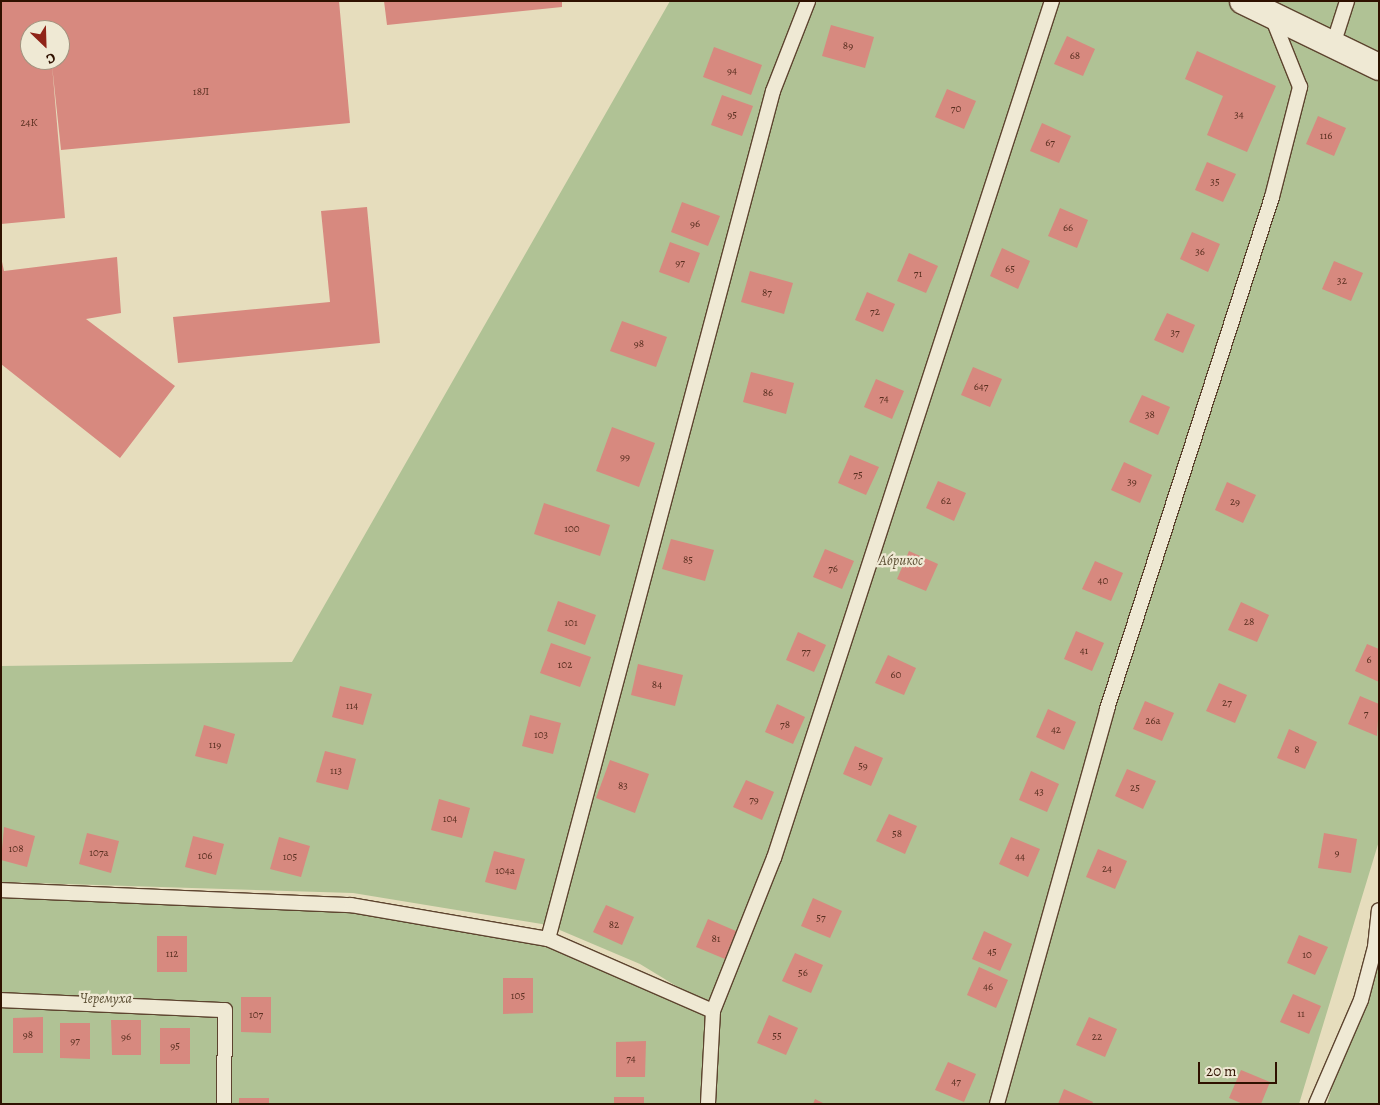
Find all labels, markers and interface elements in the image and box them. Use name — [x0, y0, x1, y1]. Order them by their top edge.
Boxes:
north arrow — [20, 20, 70, 70]
house number: 89 — [843, 39, 853, 53]
text: С — [43, 48, 59, 69]
house number: 68 — [1070, 49, 1080, 63]
house number: 94 — [727, 64, 737, 78]
house number: 18Л — [193, 85, 209, 99]
house number: 70 — [951, 102, 961, 116]
house number: 95 — [727, 108, 737, 122]
house number: 34 — [1234, 108, 1244, 122]
house number: 24К — [20, 116, 38, 130]
house number: 116 — [1320, 129, 1332, 143]
house number: 67 — [1045, 136, 1055, 150]
house number: 35 — [1210, 175, 1220, 189]
house number: 96 — [690, 217, 700, 231]
house number: 66 — [1063, 221, 1073, 235]
house number: 36 — [1195, 245, 1205, 259]
house number: 97 — [675, 256, 685, 270]
house number: 65 — [1005, 262, 1015, 276]
house number: 71 — [914, 267, 922, 281]
house number: 32 — [1337, 274, 1347, 288]
house number: 87 — [762, 286, 772, 300]
house number: 72 — [870, 305, 880, 319]
house number: 37 — [1170, 326, 1180, 340]
house number: 98 — [634, 337, 644, 351]
house number: 647 — [974, 380, 988, 394]
house number: 86 — [763, 386, 773, 400]
house number: 74 — [879, 392, 889, 406]
house number: 38 — [1145, 408, 1155, 422]
house number: 99 — [620, 450, 630, 464]
house number: 75 — [853, 468, 863, 482]
house number: 39 — [1127, 475, 1137, 489]
house number: 62 — [941, 494, 951, 508]
house number: 29 — [1230, 495, 1240, 509]
house number: 100 — [564, 522, 580, 536]
house number: 85 — [683, 553, 693, 567]
park label: Абрикос — [879, 553, 923, 569]
house number: 76 — [828, 562, 838, 576]
house number: 40 — [1098, 574, 1108, 588]
house number: 28 — [1244, 615, 1254, 629]
house number: 101 — [564, 616, 578, 630]
house number: 41 — [1080, 644, 1088, 658]
house number: 77 — [801, 645, 811, 659]
house number: 6 — [1366, 653, 1372, 667]
house number: 102 — [558, 658, 572, 672]
house number: 60 — [891, 668, 901, 682]
house number: 84 — [652, 678, 662, 692]
house number: 27 — [1222, 696, 1232, 710]
house number: 114 — [346, 699, 358, 713]
house number: 7 — [1364, 707, 1368, 721]
house number: 26а — [1145, 714, 1161, 728]
house number: 78 — [780, 718, 790, 732]
house number: 42 — [1051, 723, 1061, 737]
house number: 103 — [534, 728, 548, 742]
house number: 119 — [209, 738, 221, 752]
house number: 8 — [1294, 743, 1300, 757]
house number: 59 — [858, 759, 868, 773]
house number: 113 — [330, 764, 342, 778]
house number: 83 — [618, 779, 628, 793]
house number: 25 — [1130, 781, 1140, 795]
house number: 43 — [1034, 785, 1044, 799]
house number: 79 — [749, 793, 759, 807]
house number: 104 — [443, 812, 457, 826]
house number: 58 — [892, 827, 902, 841]
house number: 108 — [9, 842, 23, 856]
house number: 107а — [89, 846, 109, 860]
house number: 9 — [1334, 846, 1340, 860]
house number: 106 — [198, 849, 212, 863]
house number: 105 — [283, 850, 297, 864]
house number: 44 — [1015, 850, 1025, 864]
house number: 24 — [1102, 862, 1112, 876]
house number: 104а — [495, 864, 515, 878]
house number: 57 — [816, 911, 826, 925]
house number: 82 — [609, 918, 619, 932]
house number: 81 — [711, 932, 721, 946]
house number: 45 — [987, 945, 997, 959]
house number: 112 — [166, 947, 178, 961]
house number: 10 — [1302, 948, 1312, 962]
house number: 56 — [798, 966, 808, 980]
house number: 46 — [983, 980, 993, 994]
house number: 105 — [511, 989, 525, 1003]
park label: Черемуха — [80, 991, 132, 1007]
house number: 11 — [1297, 1007, 1305, 1021]
house number: 107 — [249, 1008, 263, 1022]
house number: 98 — [23, 1028, 33, 1042]
house number: 55 — [772, 1029, 782, 1043]
house number: 96 — [121, 1030, 131, 1044]
house number: 22 — [1092, 1030, 1102, 1044]
house number: 97 — [70, 1034, 80, 1048]
house number: 95 — [170, 1039, 180, 1053]
house number: 74 — [626, 1052, 636, 1066]
scale bar — [1200, 1052, 1279, 1084]
text: 20 m — [1206, 1061, 1237, 1081]
house number: 47 — [951, 1075, 961, 1089]

